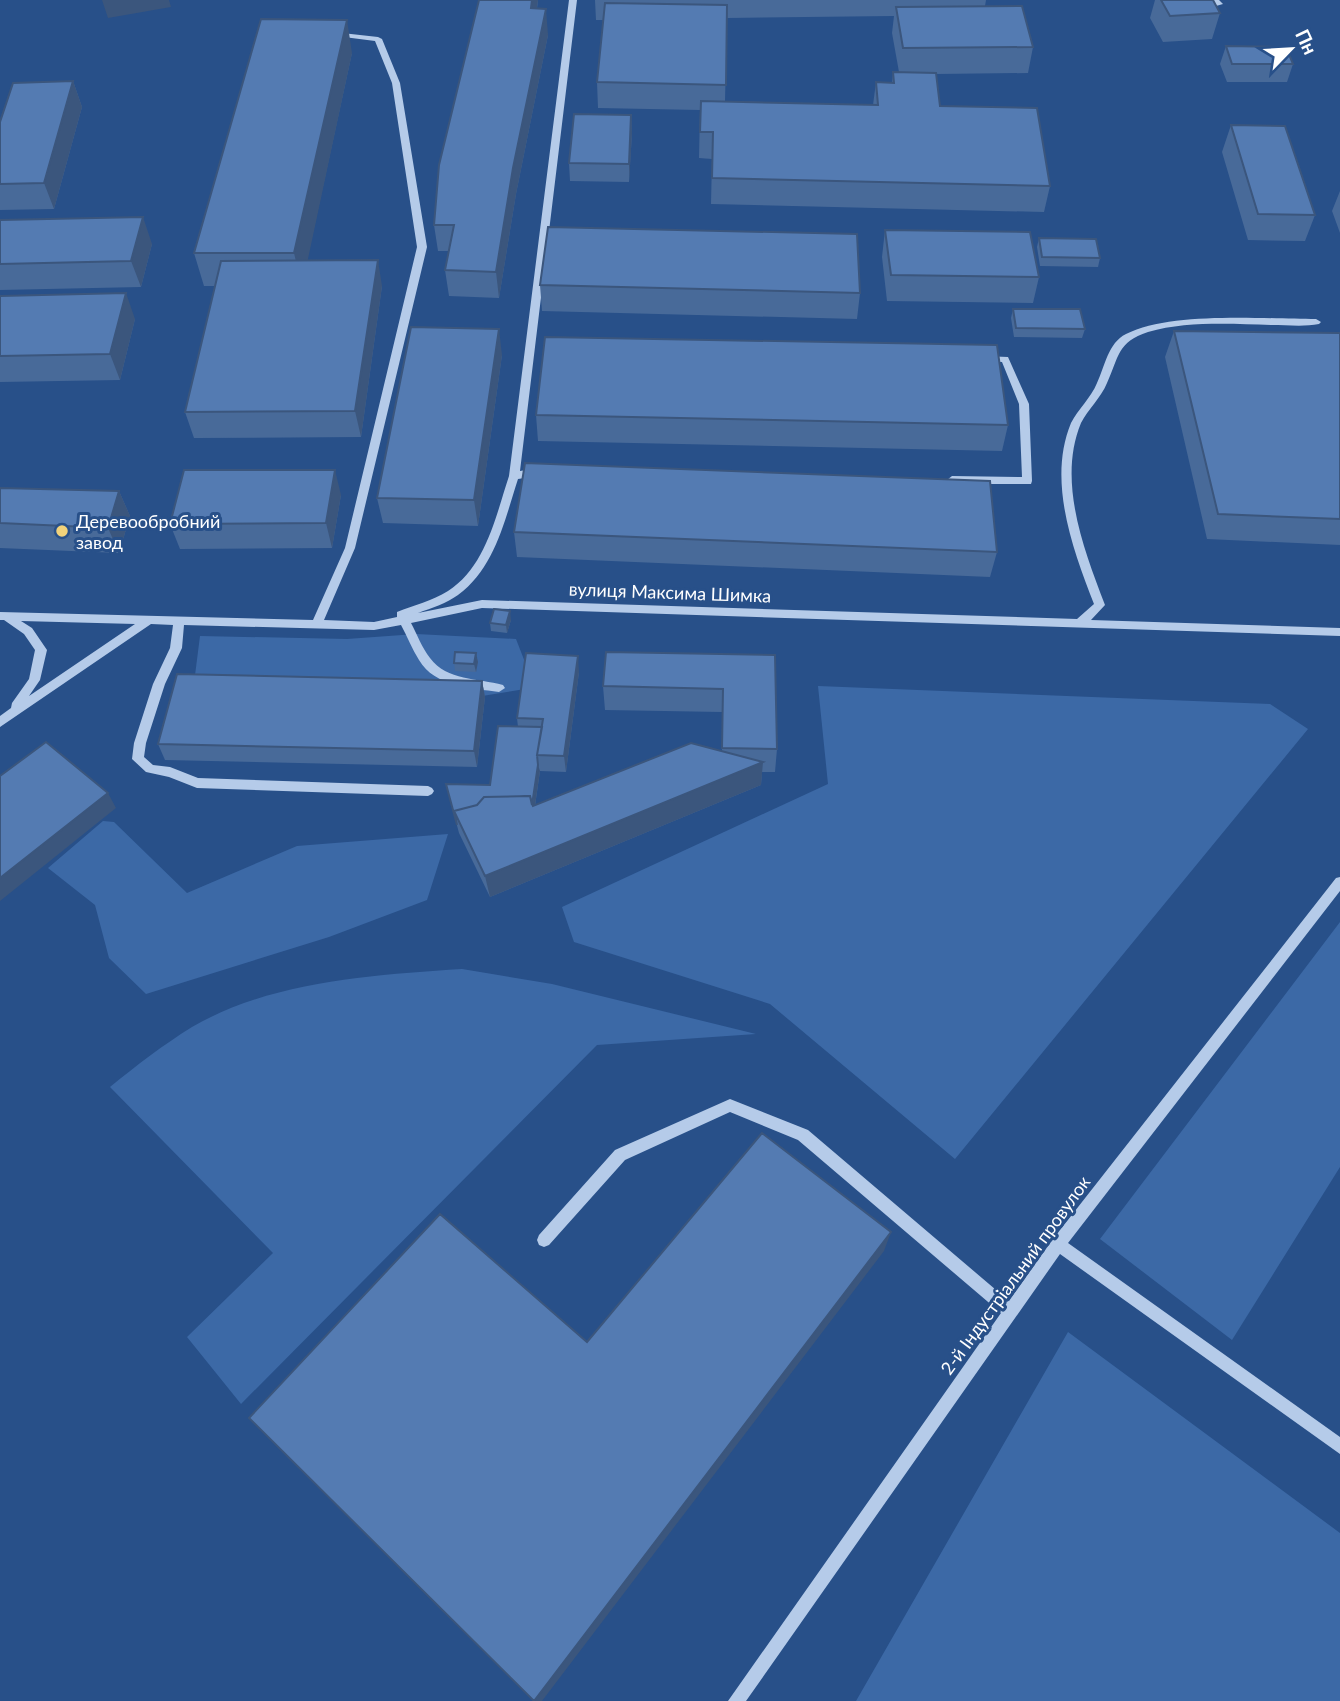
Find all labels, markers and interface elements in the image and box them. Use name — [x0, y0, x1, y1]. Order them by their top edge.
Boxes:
north arrow — [1256, 14, 1326, 84]
text: Пн — [1291, 25, 1323, 58]
place label: Деревообробний завод — [76, 510, 220, 553]
marker: Деревообробний завод — [54, 523, 70, 539]
street label: вулиця Максима Шимка — [568, 577, 772, 607]
street label: 2-й Індустріальний провулок — [936, 1171, 1095, 1379]

